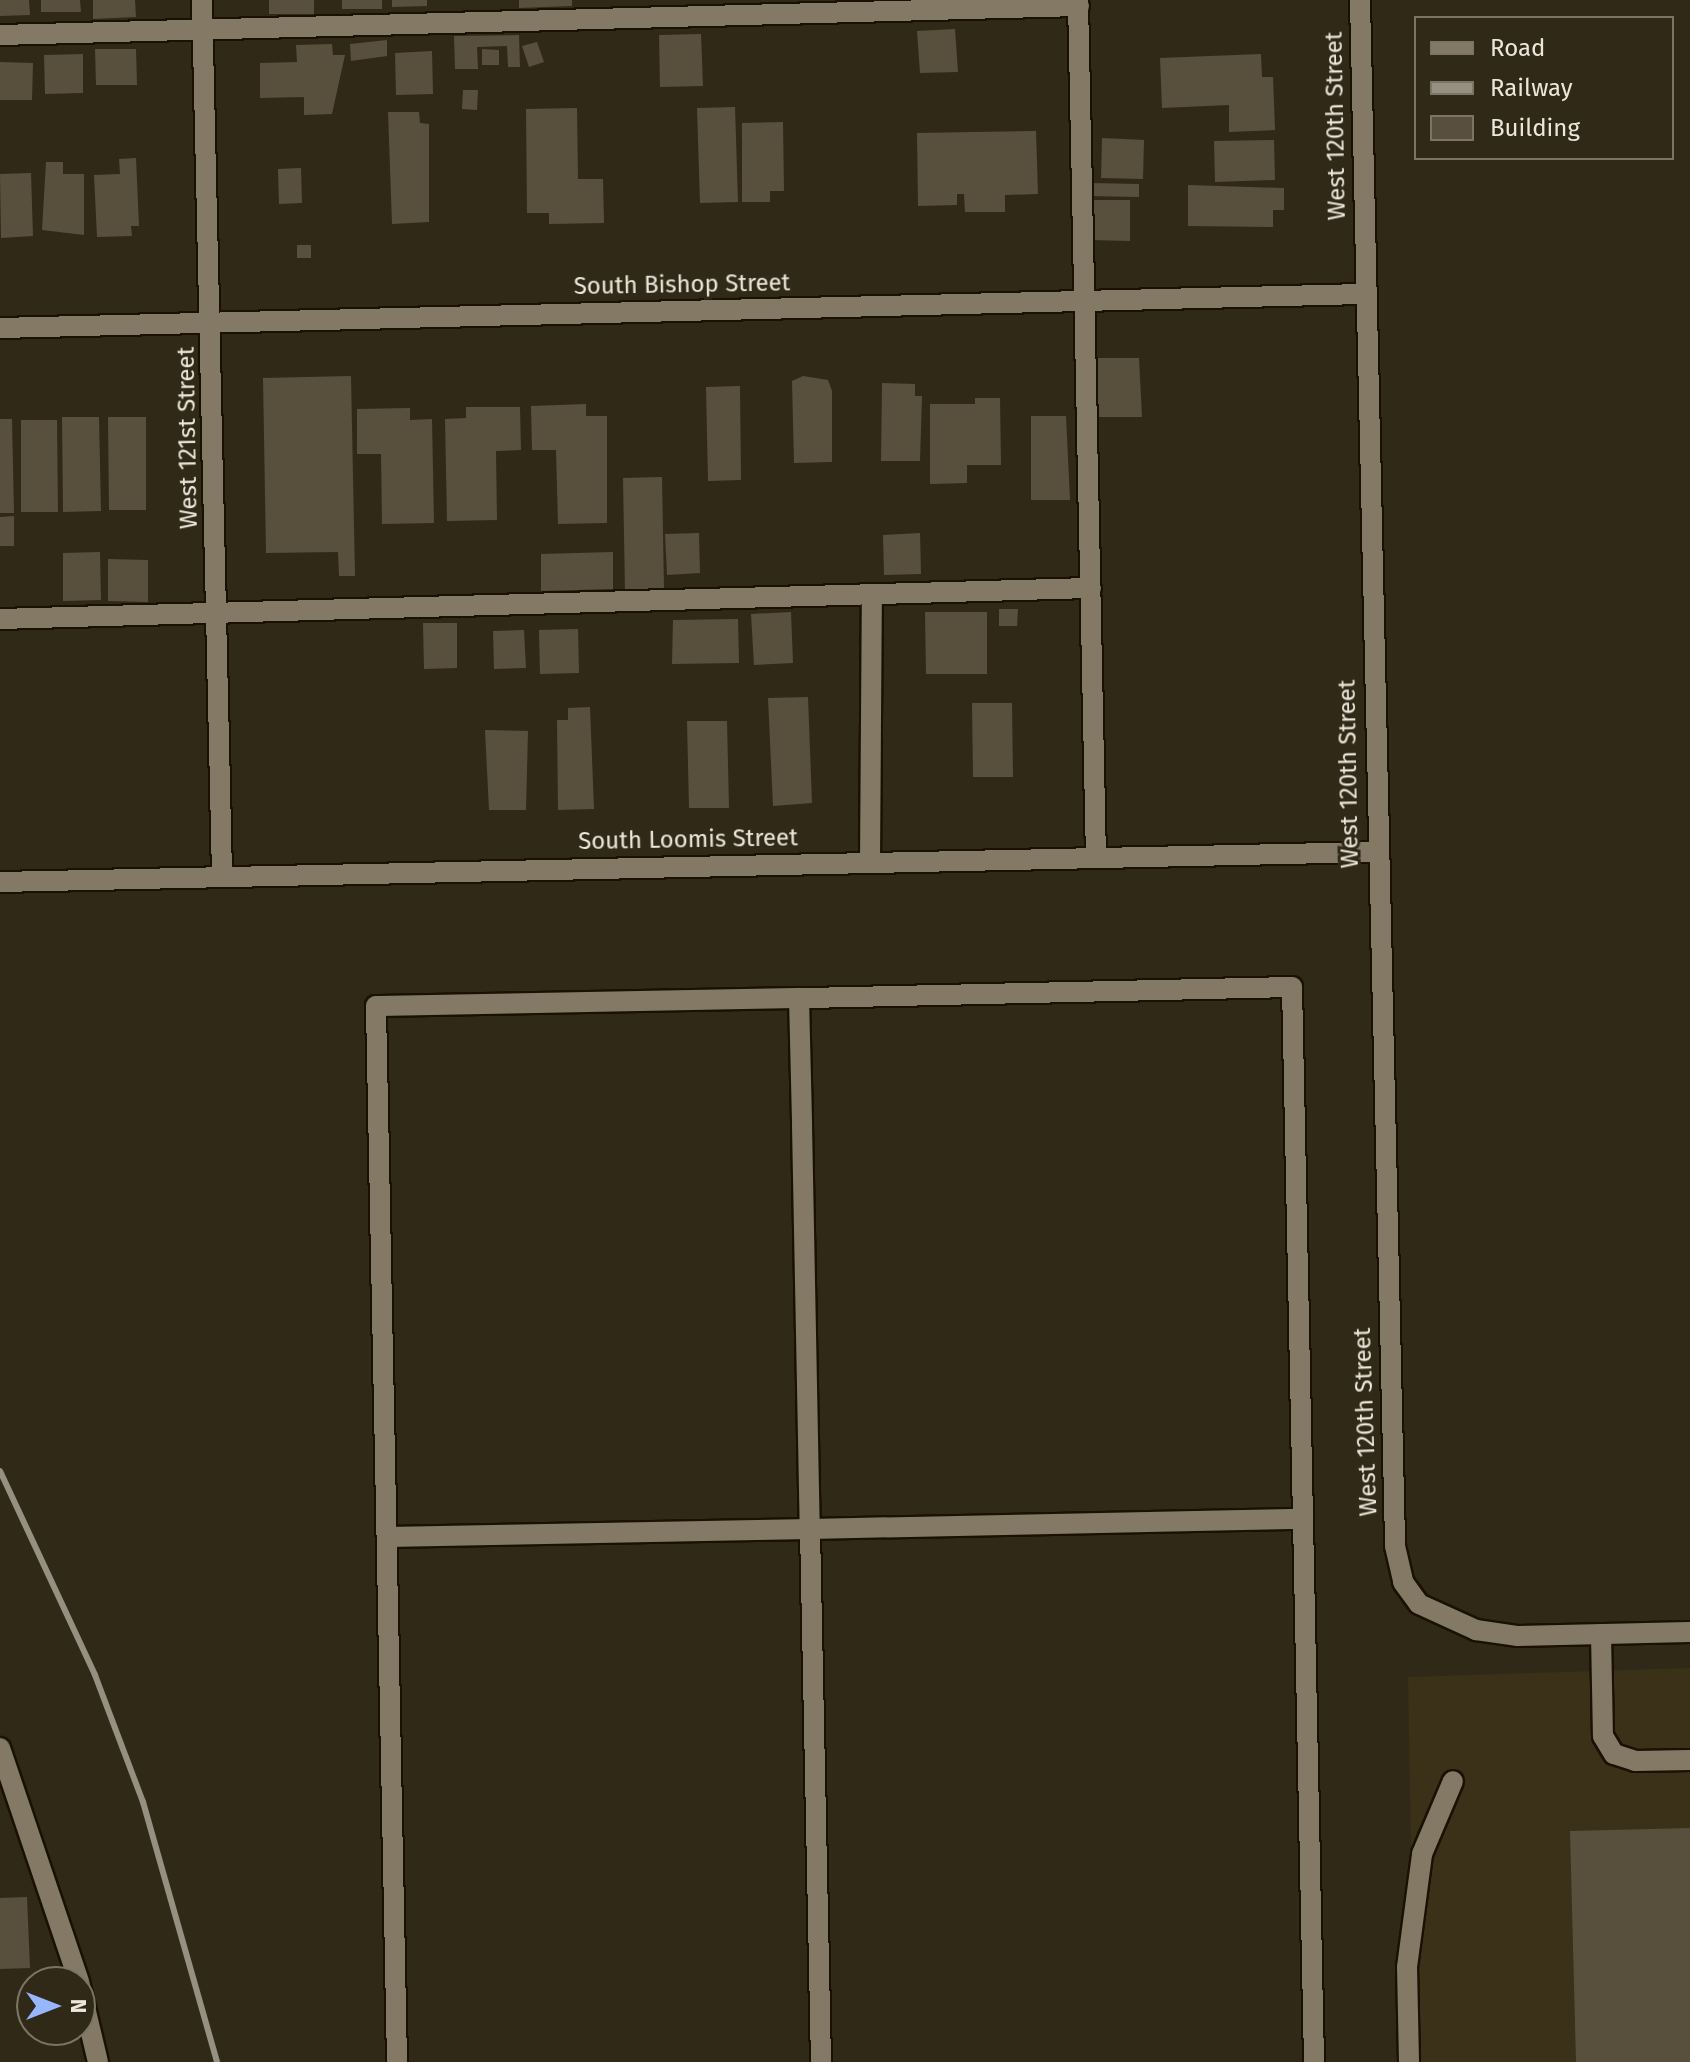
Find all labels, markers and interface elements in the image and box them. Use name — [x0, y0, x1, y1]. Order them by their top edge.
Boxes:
legend — [1414, 16, 1674, 160]
street label: West 120th Street — [1320, 31, 1352, 221]
text: Road — [1490, 34, 1545, 62]
text: Railway — [1490, 74, 1573, 102]
text: Building — [1490, 114, 1580, 142]
street label: South Bishop Street — [574, 269, 790, 301]
street label: West 121st Street — [172, 347, 204, 529]
street label: West 120th Street — [1333, 679, 1365, 869]
street label: South Loomis Street — [578, 824, 798, 856]
street label: West 120th Street — [1348, 1327, 1384, 1517]
north arrow — [16, 1966, 96, 2046]
text: N — [65, 1999, 92, 2013]

